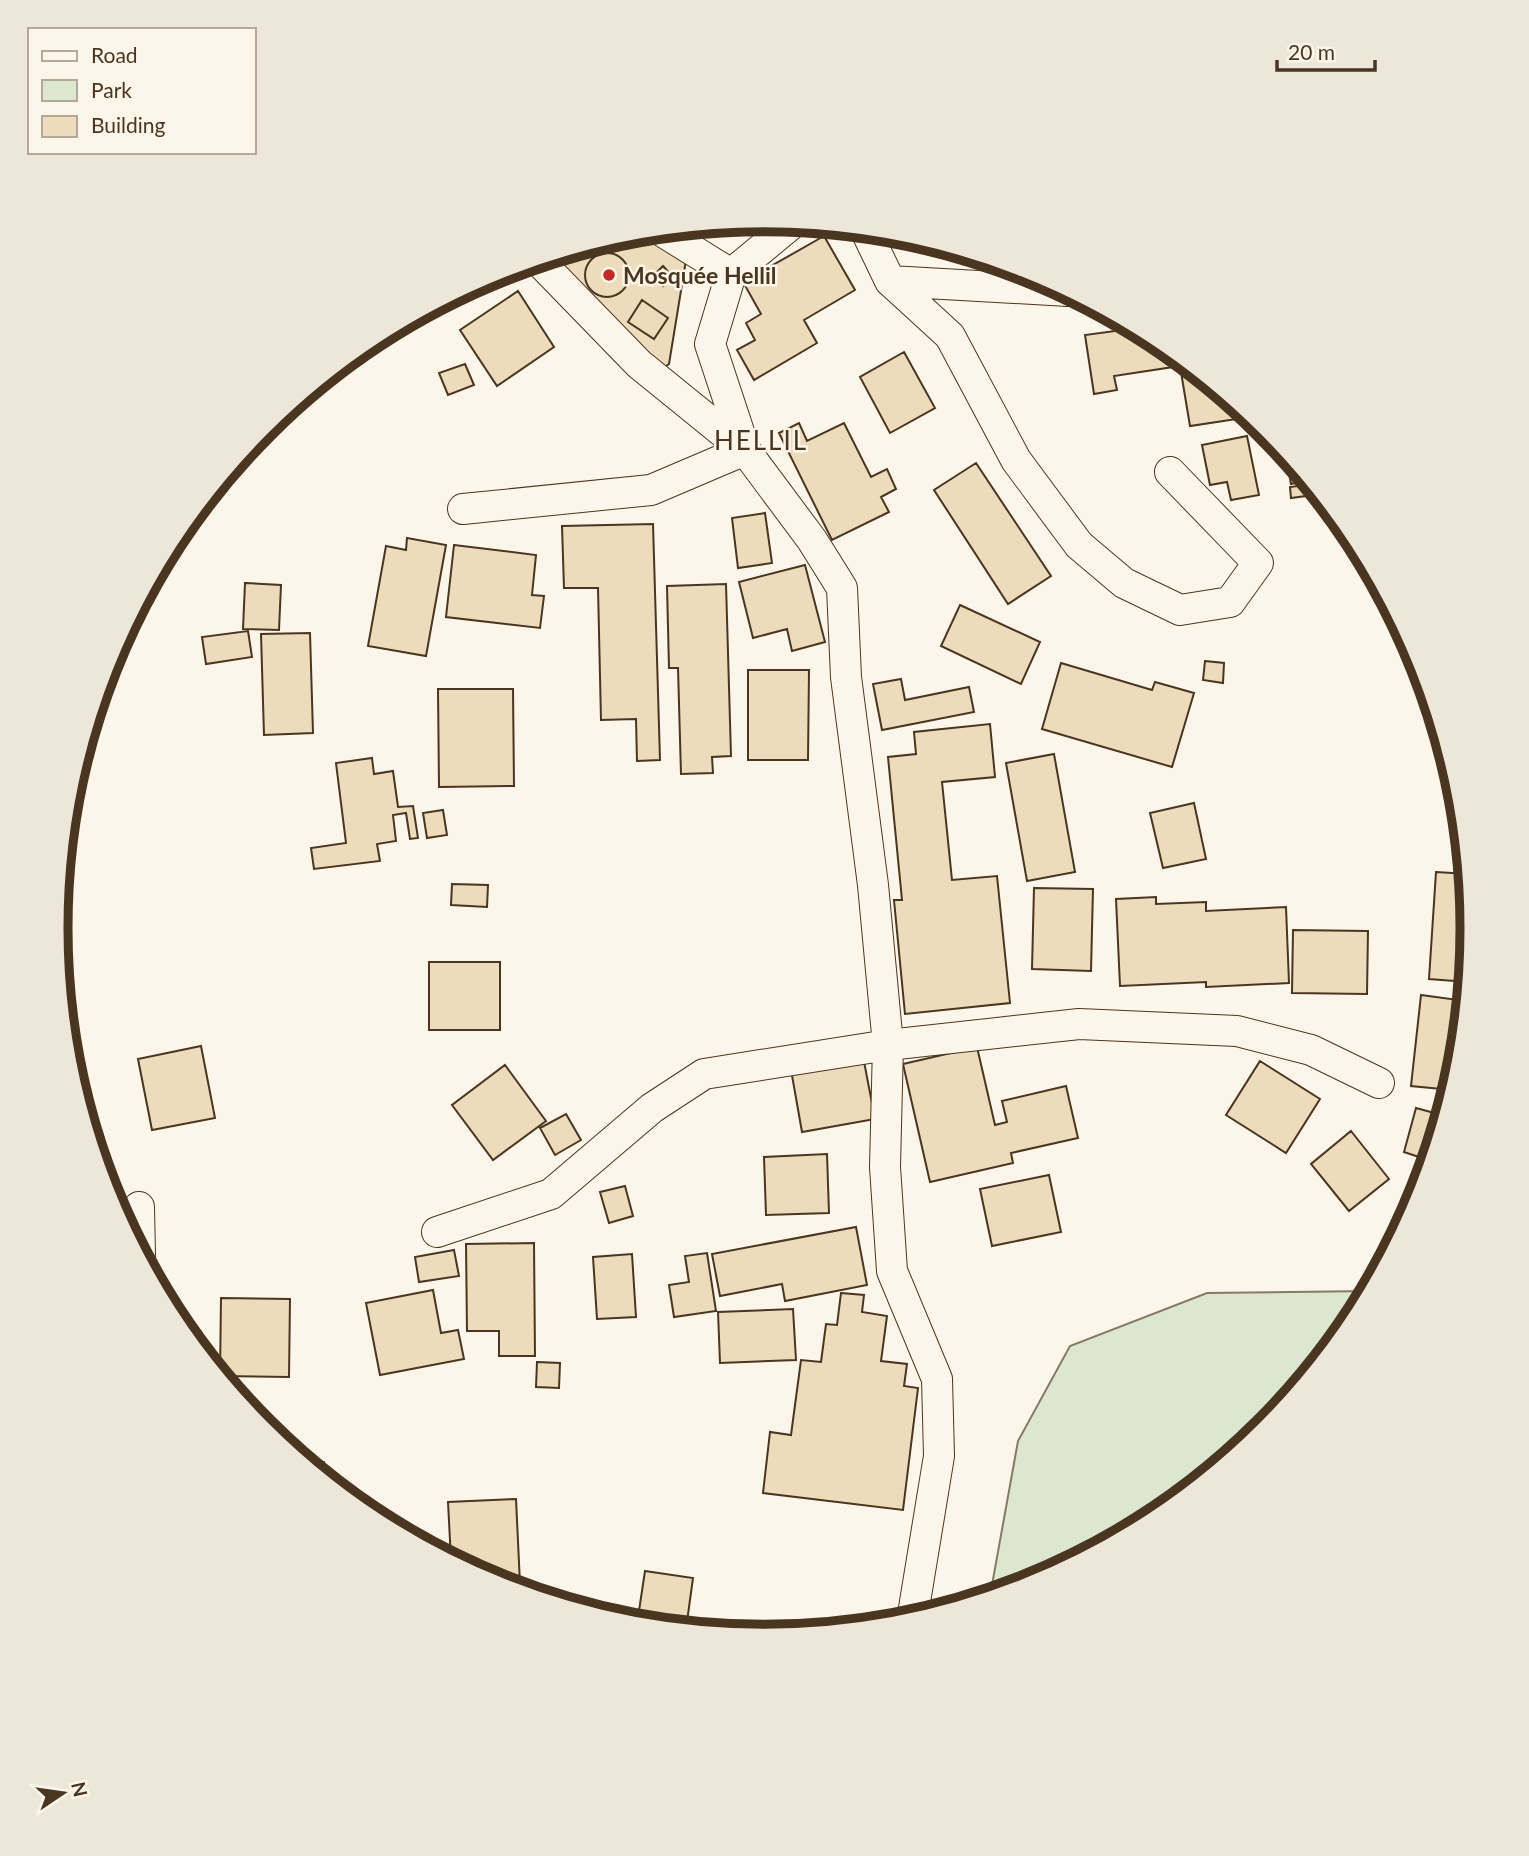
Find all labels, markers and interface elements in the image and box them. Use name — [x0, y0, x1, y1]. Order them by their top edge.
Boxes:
legend — [28, 28, 256, 154]
scale bar — [1277, 28, 1375, 72]
text: 20 m — [1288, 39, 1335, 64]
text: Road — [91, 42, 138, 67]
text: Park — [91, 77, 132, 102]
text: Building — [91, 112, 166, 137]
place label: Mosquée Hellil — [623, 261, 777, 289]
marker: Mosquée Hellil — [601, 267, 617, 283]
district label: HELLIL — [714, 424, 808, 456]
north arrow — [28, 1758, 98, 1828]
text: N — [67, 1779, 93, 1799]

